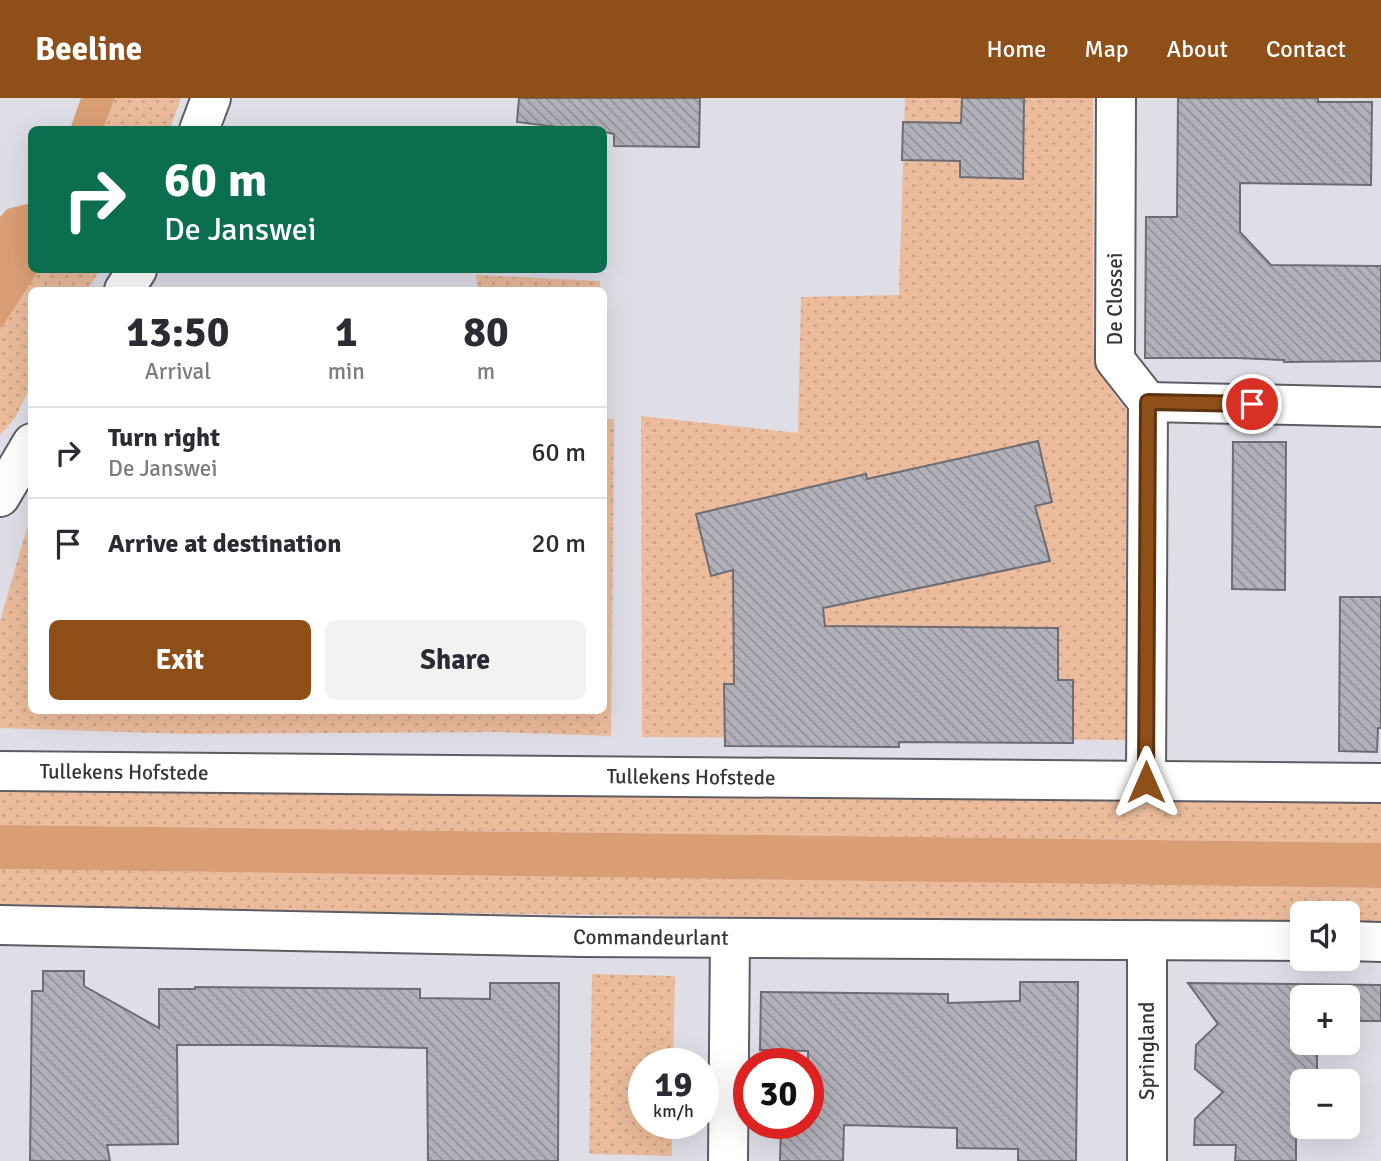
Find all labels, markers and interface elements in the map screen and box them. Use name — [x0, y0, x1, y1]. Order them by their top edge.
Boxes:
text: Beeline — [35, 29, 142, 70]
text: Home — [986, 34, 1046, 64]
text: Map — [1084, 34, 1129, 64]
text: About — [1167, 34, 1228, 64]
text: Contact — [1266, 34, 1346, 64]
text: 60 m — [164, 150, 267, 210]
icon: right — [49, 154, 140, 245]
text: De Janswei — [164, 210, 316, 249]
street label: De Clossei — [1102, 253, 1128, 345]
text: 13:50 — [126, 307, 229, 358]
text: 1 — [335, 307, 358, 358]
text: 80 — [463, 307, 509, 358]
text: Arrival — [145, 357, 211, 386]
text: min — [328, 357, 365, 386]
text: m — [477, 357, 495, 386]
pin — [1222, 374, 1282, 434]
icon: arrive — [1233, 385, 1271, 423]
text: Turn right — [108, 422, 220, 454]
icon: right — [49, 434, 87, 472]
text: 60 m — [531, 437, 586, 469]
text: De Janswei — [108, 454, 218, 483]
icon: arrive — [49, 525, 87, 563]
text: Arrive at destination — [108, 528, 341, 560]
text: 20 m — [531, 528, 586, 560]
button: Exit — [49, 620, 311, 700]
button: Share — [325, 620, 586, 700]
position arrow — [1109, 745, 1183, 819]
street label: Tullekens Hofstede — [39, 758, 209, 786]
street label: Tullekens Hofstede — [606, 763, 776, 791]
map controls — [1290, 901, 1360, 1139]
button: sound — [1290, 901, 1360, 971]
street label: Commandeurlant — [573, 924, 729, 951]
button: + — [1290, 985, 1360, 1055]
street label: Springland — [1134, 1002, 1160, 1100]
speed limit sign: 30 — [733, 1048, 824, 1139]
text: 19 — [655, 1063, 692, 1106]
button: − — [1290, 1069, 1360, 1139]
text: km/h — [653, 1100, 694, 1122]

